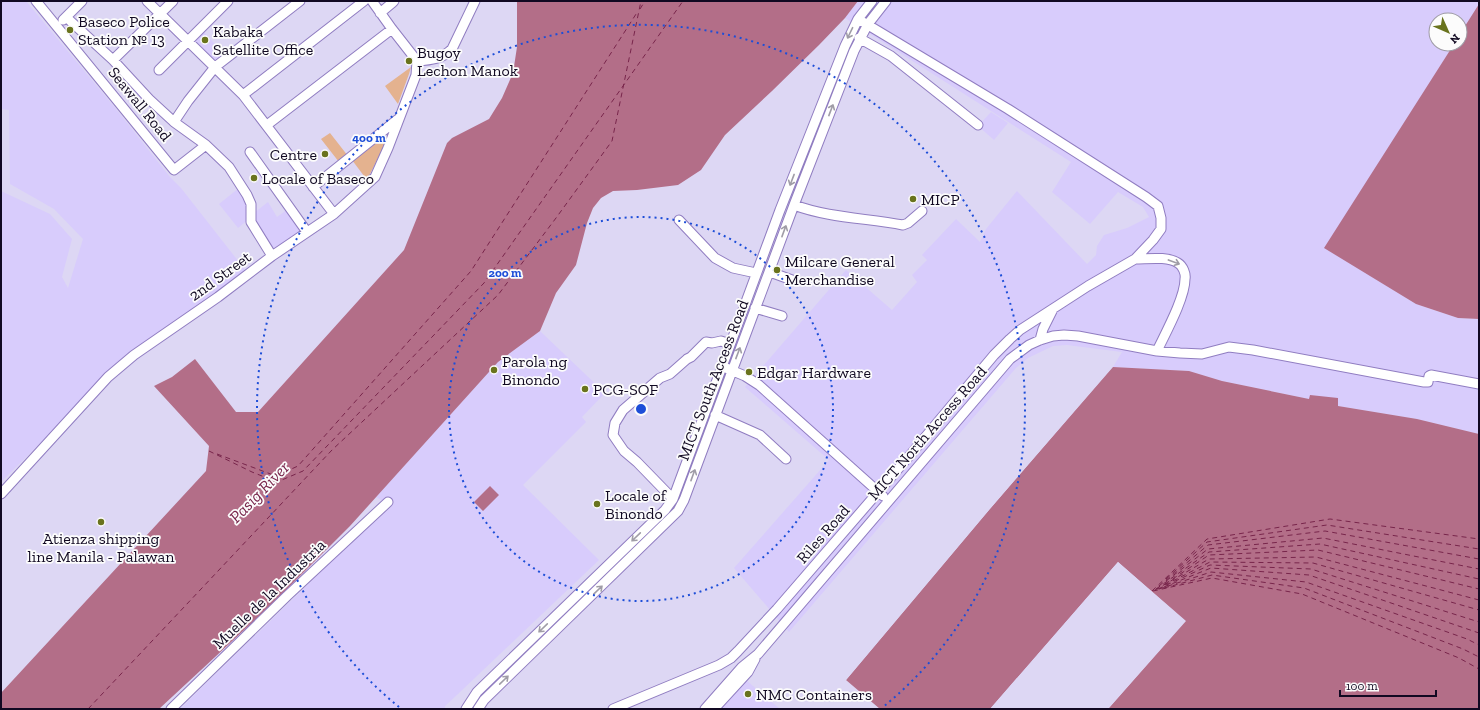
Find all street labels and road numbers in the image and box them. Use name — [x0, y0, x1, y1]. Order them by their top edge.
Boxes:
street label: Seawall Road — [104, 63, 176, 145]
street label: 2nd Street — [185, 247, 255, 305]
street label: MICT South Access Road — [674, 297, 753, 463]
street label: MICT North Access Road — [864, 362, 991, 504]
street label: Riles Road — [792, 501, 854, 567]
street label: Muelle de la Industria — [209, 535, 330, 653]

